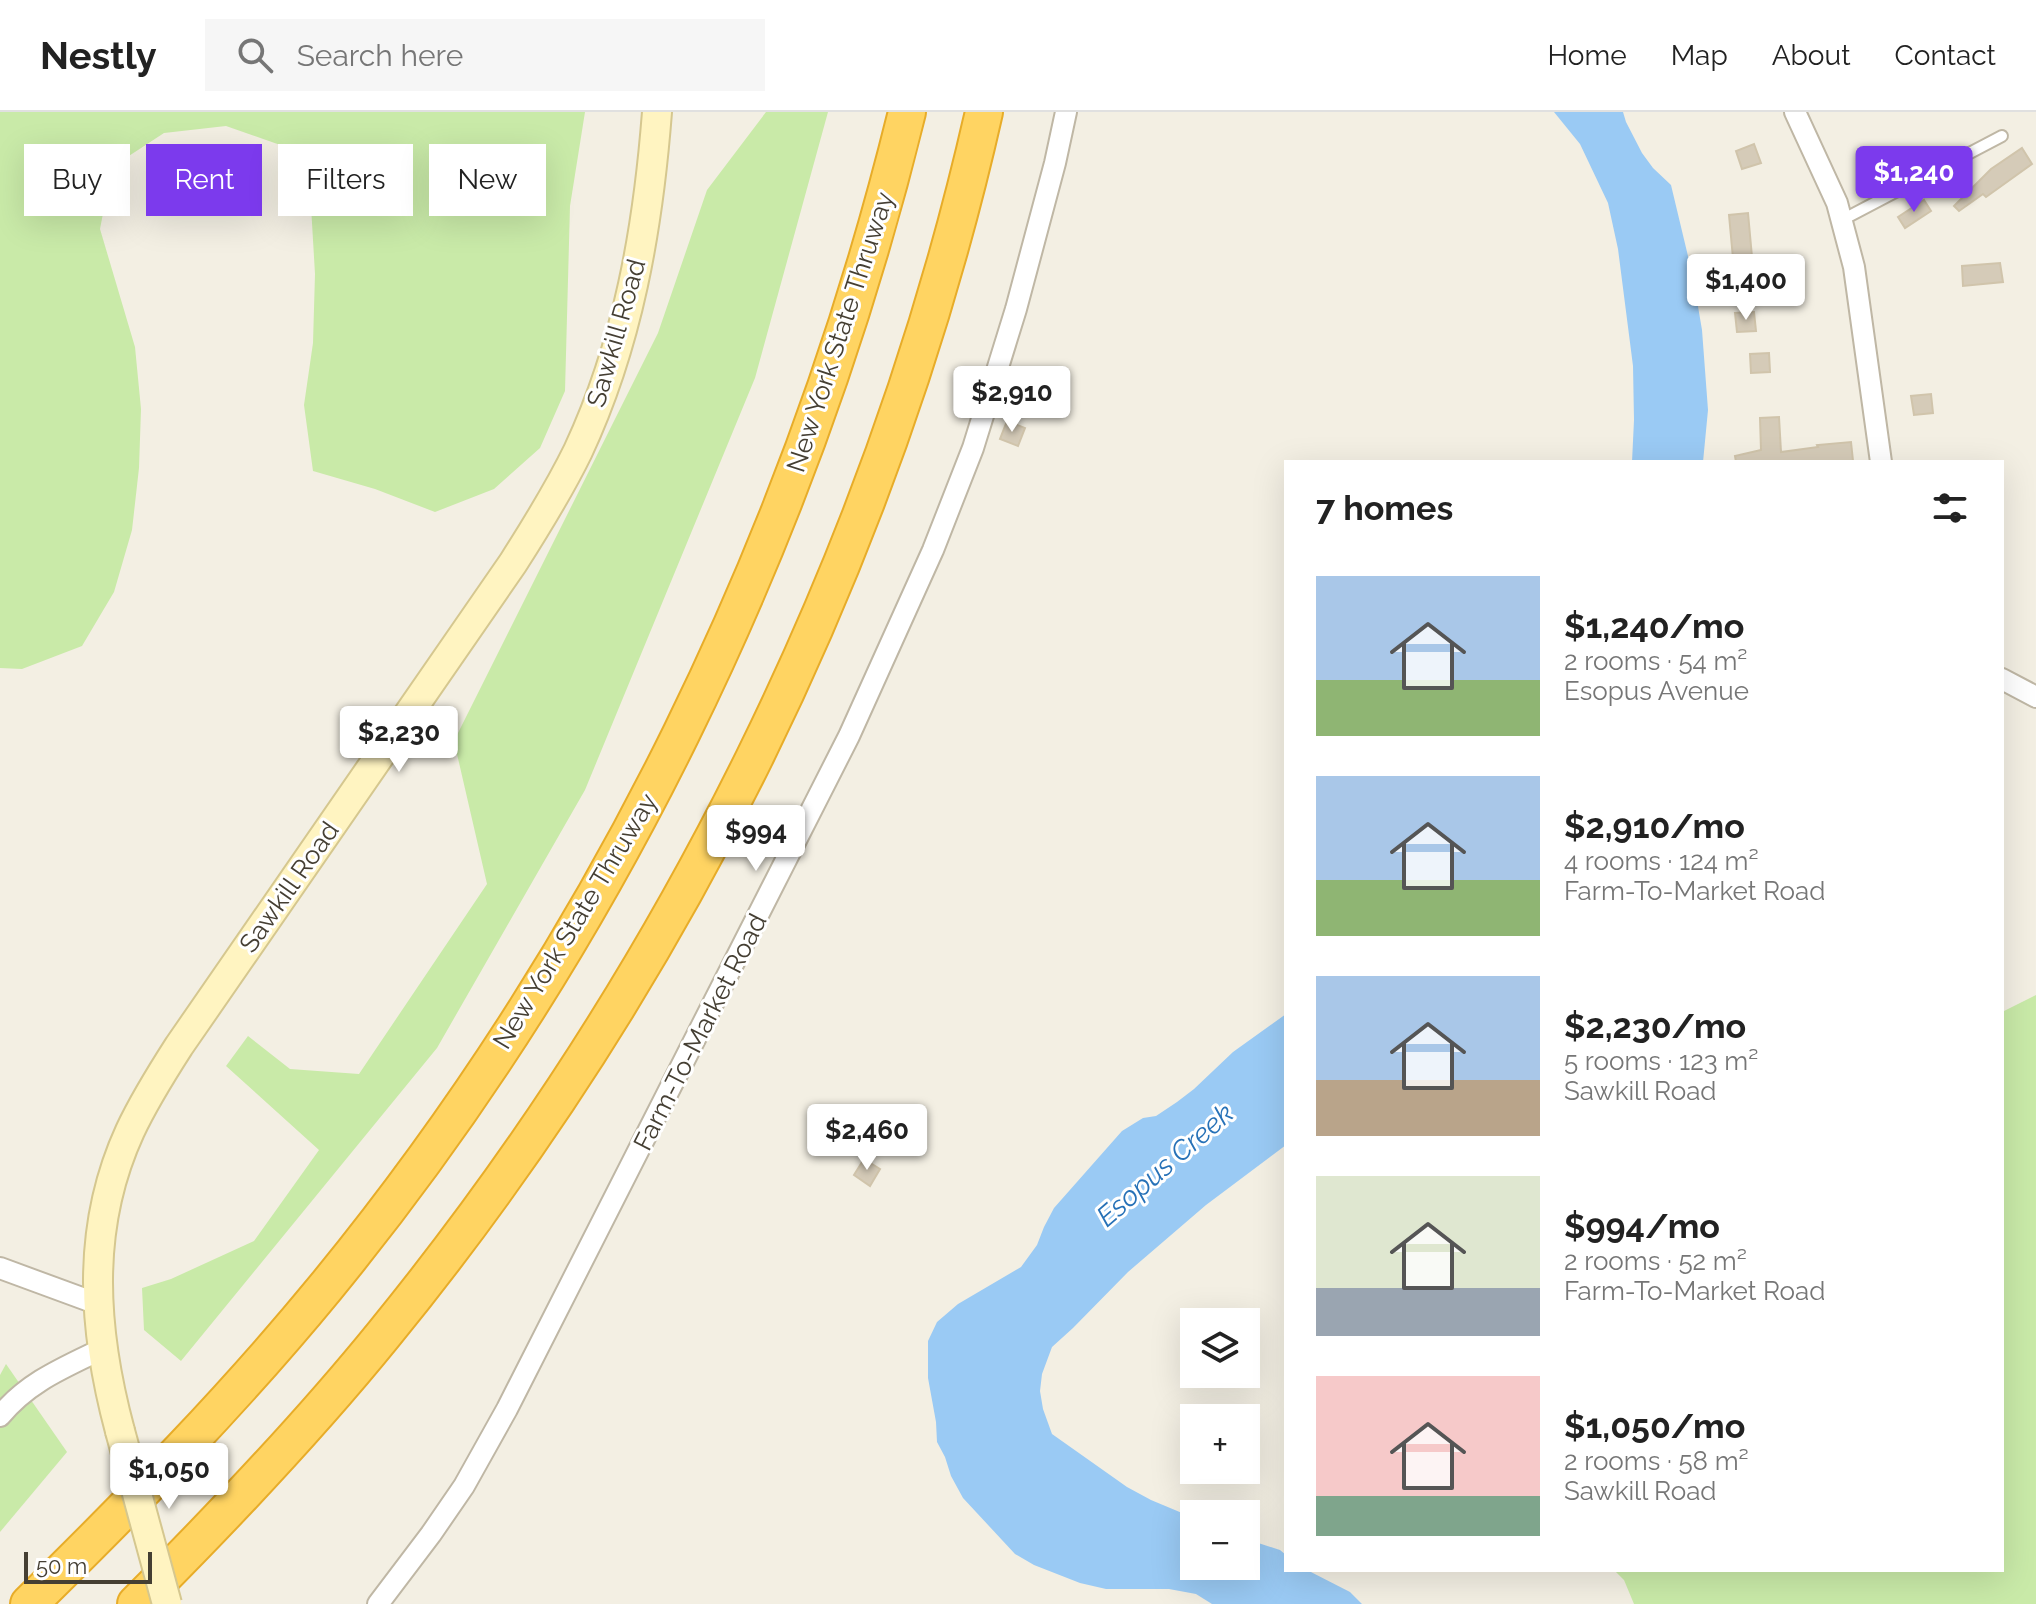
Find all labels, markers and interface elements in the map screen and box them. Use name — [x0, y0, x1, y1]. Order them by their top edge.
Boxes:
search box — [205, 19, 765, 91]
text: Nestly — [40, 33, 157, 78]
icon: search — [233, 33, 277, 77]
text: Search here — [297, 38, 463, 73]
text: Home — [1547, 39, 1627, 72]
text: Map — [1671, 39, 1728, 72]
text: About — [1772, 39, 1851, 72]
text: Contact — [1895, 39, 1996, 72]
chip: Buy — [24, 144, 130, 216]
chip: Rent — [146, 144, 262, 216]
chip: Filters — [278, 144, 413, 216]
chip: New — [429, 144, 546, 216]
pin: $1,240 — [1849, 146, 1979, 214]
text: $1,240 — [1874, 157, 1954, 187]
street label: New York State Thruway — [781, 188, 899, 476]
pin: $1,400 — [1681, 254, 1811, 322]
street label: Sawkill Road — [581, 256, 651, 410]
text: $1,400 — [1705, 265, 1787, 295]
pin: $2,910 — [947, 366, 1077, 434]
text: $2,910 — [971, 377, 1053, 407]
icon: filters — [1928, 486, 1972, 530]
text: 7 homes — [1316, 488, 1453, 528]
text: $1,240/mo — [1564, 606, 1744, 646]
icon: home — [1380, 608, 1476, 704]
text: 2 rooms · 54 m² — [1564, 646, 1747, 676]
text: Esopus Avenue — [1564, 676, 1749, 706]
pin: $2,230 — [334, 706, 464, 774]
text: $2,230 — [358, 717, 440, 747]
street label: New York State Thruway — [487, 788, 663, 1054]
pin: $994 — [709, 805, 803, 873]
text: $2,910/mo — [1564, 806, 1745, 846]
icon: home — [1380, 808, 1476, 904]
street label: Sawkill Road — [233, 816, 345, 958]
text: $994 — [725, 816, 787, 846]
text: 4 rooms · 124 m² — [1564, 846, 1759, 876]
text: Farm-To-Market Road — [1564, 876, 1825, 906]
street label: Farm-To-Market Road — [627, 909, 773, 1155]
text: $2,230/mo — [1564, 1006, 1746, 1046]
icon: home — [1380, 1008, 1476, 1104]
text: 5 rooms · 123 m² — [1564, 1046, 1758, 1076]
text: Sawkill Road — [1564, 1076, 1716, 1106]
water label: Esopus Creek — [1090, 1097, 1240, 1233]
pin: $2,460 — [802, 1104, 932, 1172]
text: $2,460 — [825, 1115, 909, 1145]
text: $994/mo — [1564, 1206, 1720, 1246]
icon: home — [1380, 1208, 1476, 1304]
text: 2 rooms · 52 m² — [1564, 1246, 1747, 1276]
text: Farm-To-Market Road — [1564, 1276, 1825, 1306]
map controls — [1180, 1308, 1260, 1580]
button: layers — [1180, 1308, 1260, 1388]
button: + — [1180, 1404, 1260, 1484]
text: $1,050/mo — [1564, 1406, 1745, 1446]
icon: home — [1380, 1408, 1476, 1504]
pin: $1,050 — [104, 1443, 234, 1511]
text: 2 rooms · 58 m² — [1564, 1446, 1749, 1476]
text: $1,050 — [128, 1454, 210, 1484]
text: Sawkill Road — [1564, 1476, 1716, 1506]
button: − — [1180, 1500, 1260, 1580]
scale bar — [24, 1548, 152, 1584]
text: 50 m — [36, 1553, 87, 1579]

